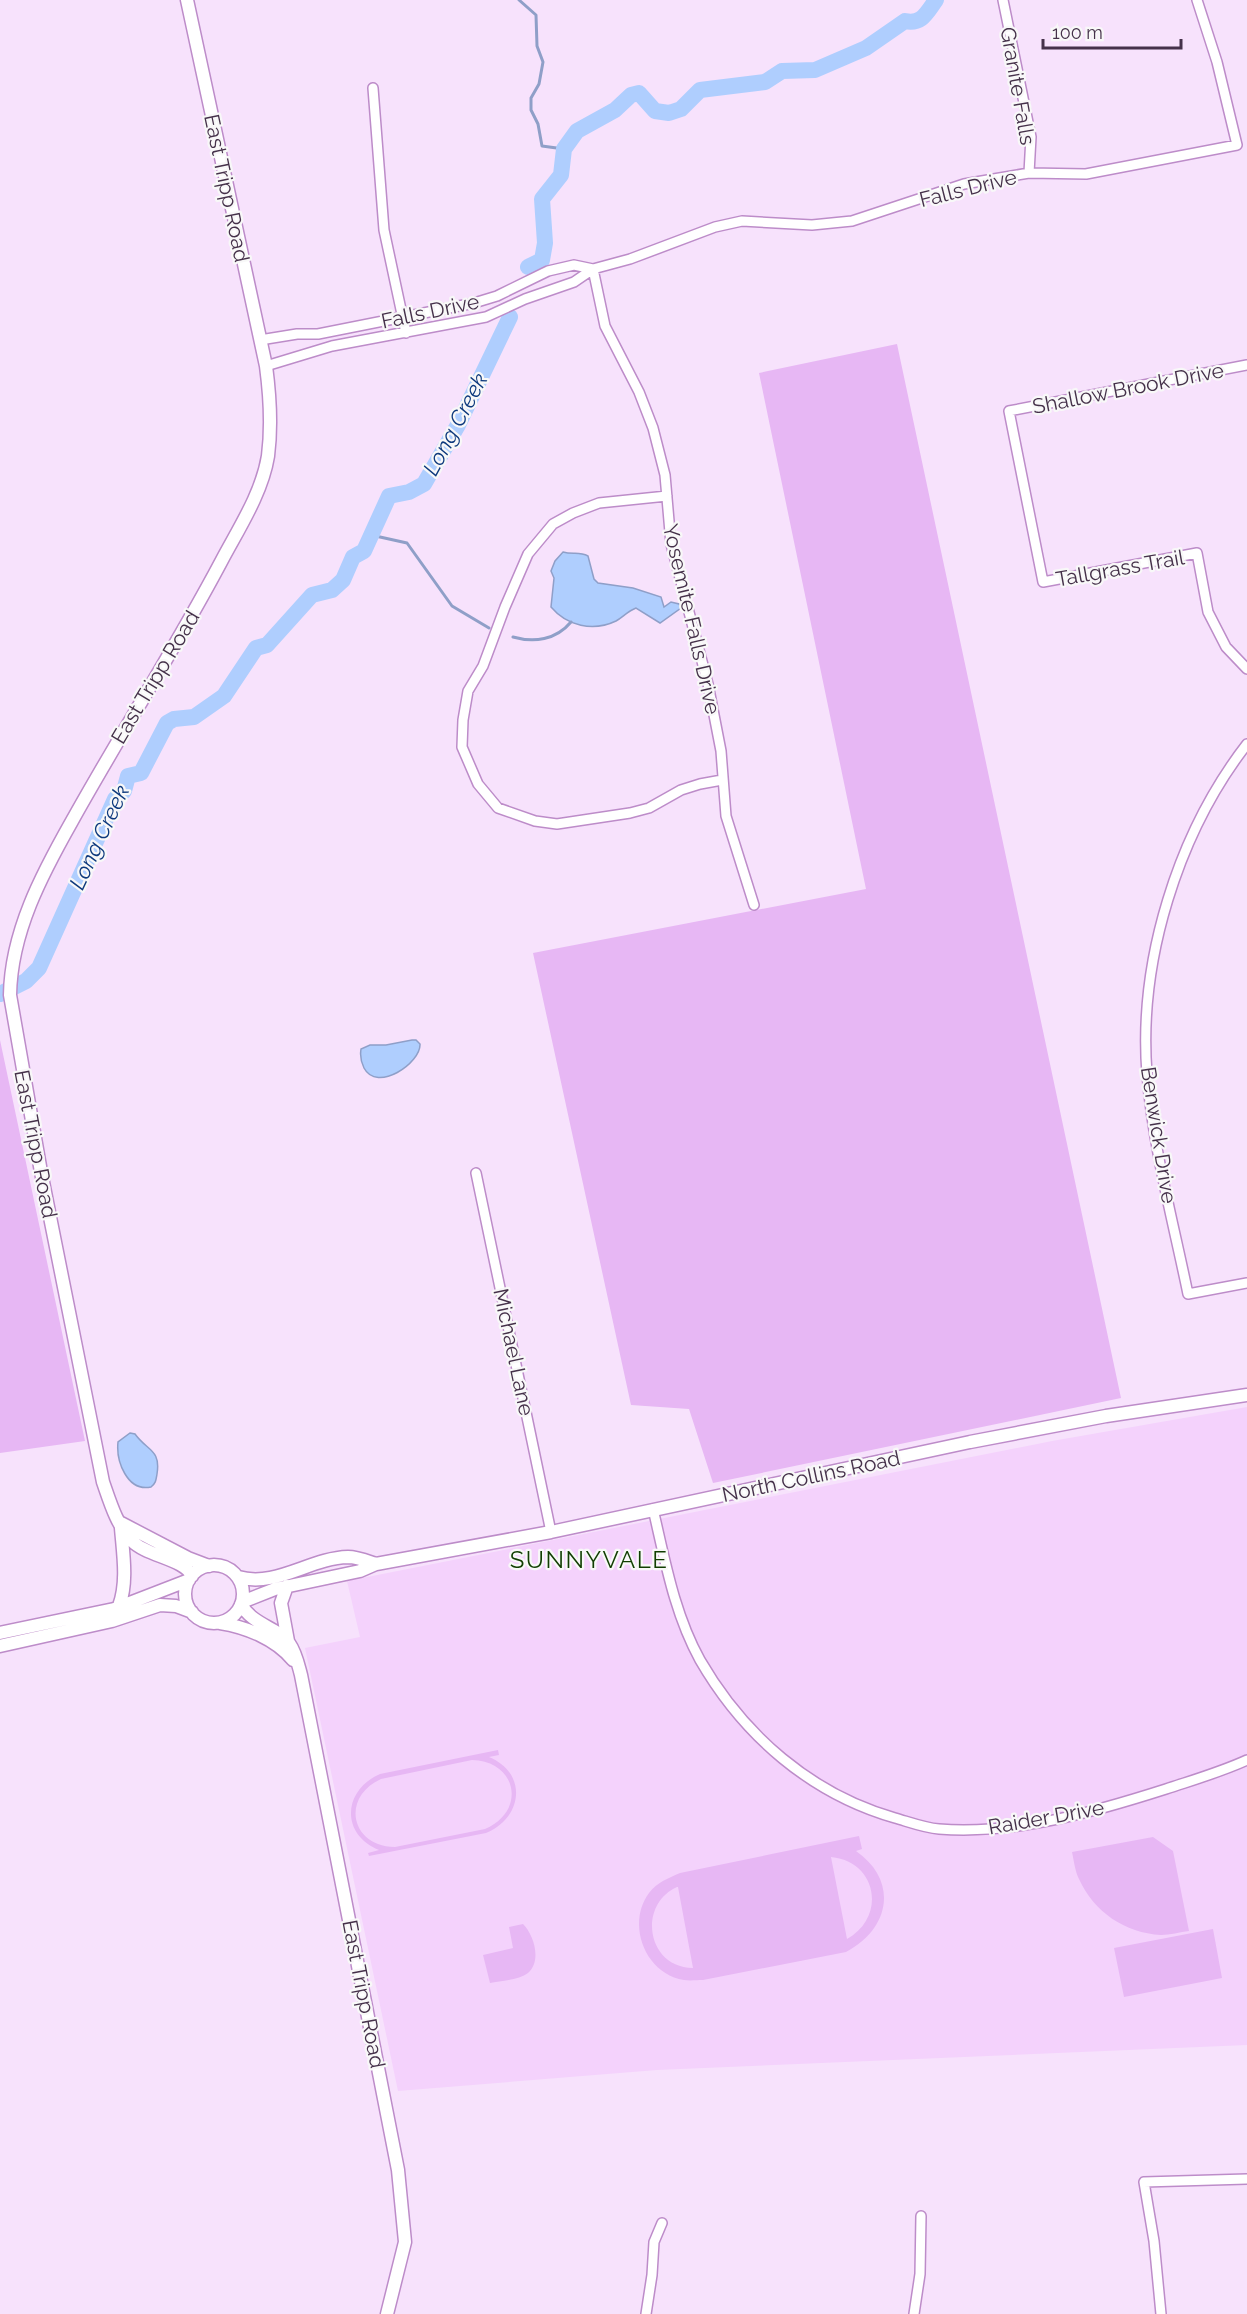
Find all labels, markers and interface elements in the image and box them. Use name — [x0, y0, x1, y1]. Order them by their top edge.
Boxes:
scale bar — [1043, 12, 1181, 50]
text: 100 m — [1052, 22, 1103, 43]
street label: Granite Falls — [995, 25, 1041, 147]
street label: East Tripp Road — [199, 112, 255, 264]
street label: Falls Drive — [917, 164, 1019, 212]
street label: Falls Drive — [379, 288, 481, 334]
street label: Shallow Brook Drive — [1030, 357, 1226, 419]
water label: Long Creek — [417, 368, 493, 480]
street label: Yosemite Falls Drive — [658, 521, 726, 717]
street label: Tallgrass Trail — [1054, 544, 1187, 592]
street label: East Tripp Road — [106, 606, 204, 748]
water label: Long Creek — [64, 781, 135, 893]
street label: Benwick Drive — [1136, 1065, 1182, 1205]
street label: East Tripp Road — [9, 1068, 63, 1220]
street label: Michael Lane — [488, 1286, 540, 1418]
street label: North Collins Road — [720, 1445, 902, 1507]
district label: SUNNYVALE — [510, 1545, 668, 1574]
street label: Raider Drive — [986, 1795, 1106, 1839]
street label: East Tripp Road — [337, 1918, 391, 2070]

